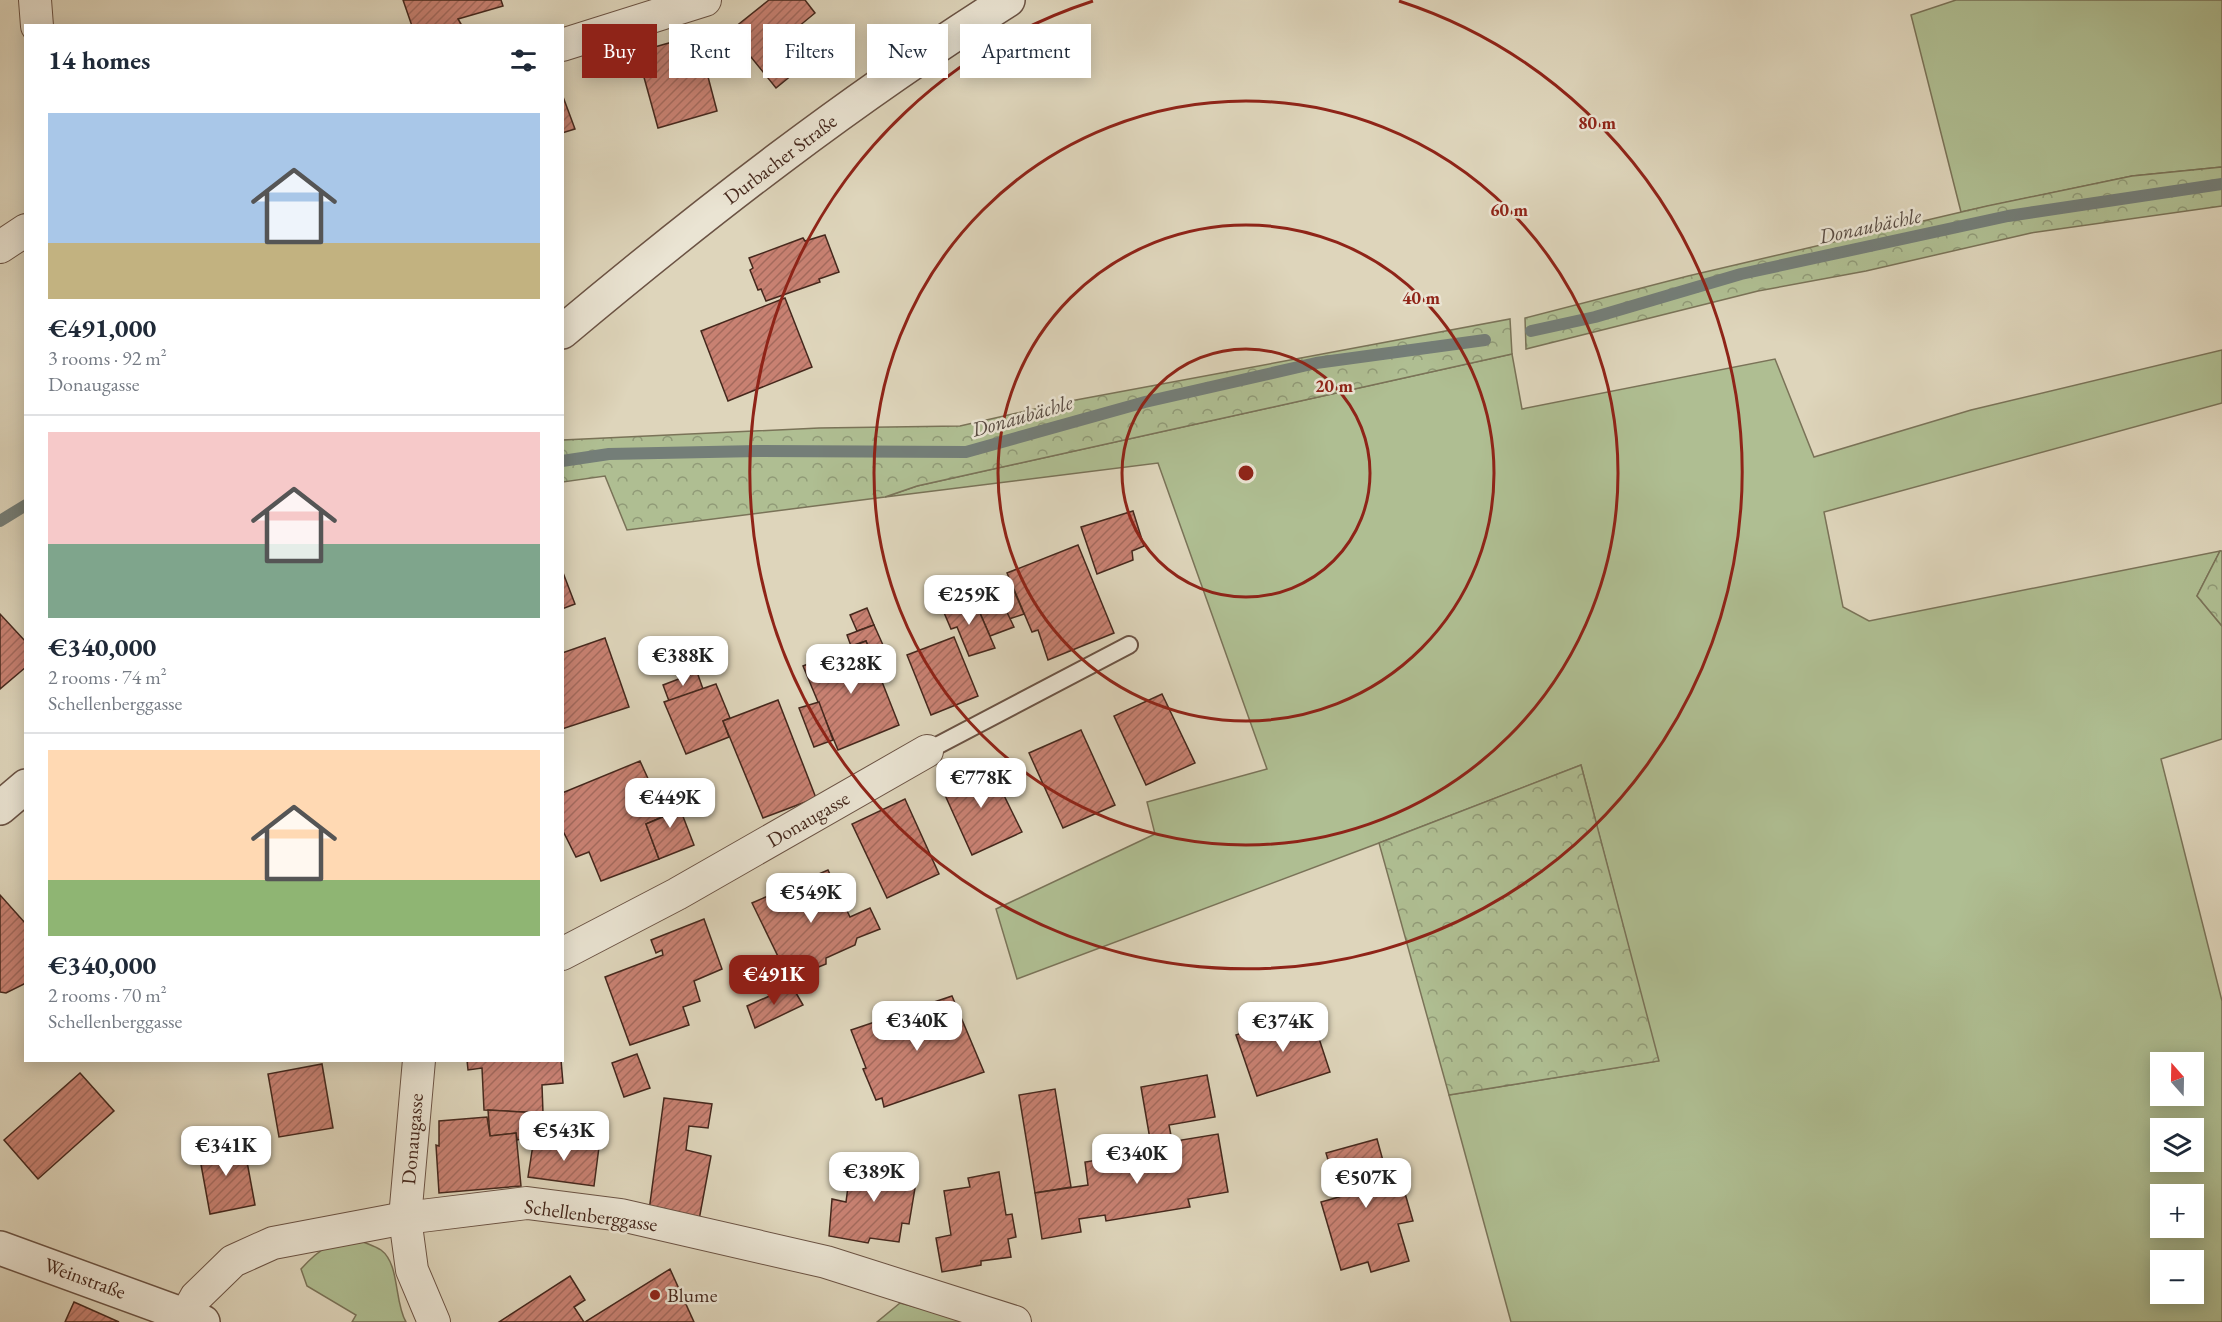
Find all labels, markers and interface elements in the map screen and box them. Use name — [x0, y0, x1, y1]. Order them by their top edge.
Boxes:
chip: Buy — [582, 24, 657, 78]
chip: Rent — [669, 24, 751, 78]
chip: Filters — [763, 24, 855, 78]
chip: New — [867, 24, 948, 78]
chip: Apartment — [960, 24, 1091, 78]
text: 14 homes — [48, 43, 150, 77]
icon: filters — [507, 44, 540, 77]
street label: Durbacher Straße — [718, 108, 842, 210]
text: 80 m — [1578, 111, 1616, 134]
icon: home — [240, 152, 348, 260]
text: 60 m — [1490, 198, 1528, 221]
water label: Donaubächle — [1815, 201, 1924, 250]
text: 40 m — [1402, 286, 1440, 309]
text: €491,000 — [48, 311, 156, 345]
text: 3 rooms · 92 m² — [48, 345, 167, 371]
text: Donaugasse — [48, 371, 139, 397]
text: 20 m — [1315, 374, 1353, 397]
water label: Donaubächle — [967, 388, 1076, 443]
centre of rings — [1236, 463, 1256, 483]
icon: home — [240, 471, 348, 579]
pin: €259K — [927, 575, 1011, 626]
text: €259K — [938, 581, 1000, 607]
text: €340,000 — [48, 630, 156, 664]
pin: €388K — [641, 636, 725, 687]
text: €388K — [652, 642, 714, 668]
pin: €328K — [809, 644, 893, 695]
text: €328K — [820, 650, 882, 676]
text: 2 rooms · 74 m² — [48, 664, 167, 690]
text: Schellenberggasse — [48, 690, 182, 716]
pin: €778K — [939, 758, 1023, 809]
text: €778K — [950, 764, 1012, 790]
pin: €449K — [628, 778, 712, 829]
text: €449K — [639, 784, 701, 810]
street label: Donaugasse — [762, 785, 854, 853]
icon: home — [240, 789, 348, 897]
pin: €549K — [769, 873, 853, 924]
text: €549K — [780, 879, 842, 905]
text: €340,000 — [48, 948, 156, 982]
pin: €491K — [732, 955, 816, 1006]
text: €491K — [743, 961, 805, 987]
text: 2 rooms · 70 m² — [48, 982, 167, 1008]
pin: €340K — [875, 1001, 959, 1052]
pin: €374K — [1241, 1002, 1325, 1053]
text: €340K — [886, 1007, 948, 1033]
text: Schellenberggasse — [48, 1008, 182, 1034]
text: €374K — [1252, 1008, 1314, 1034]
north arrow — [2150, 1052, 2204, 1106]
map controls — [2150, 1052, 2204, 1304]
street label: Donaugasse — [395, 1092, 429, 1186]
pin: €543K — [522, 1111, 606, 1162]
text: €543K — [533, 1117, 595, 1143]
button: layers — [2150, 1118, 2204, 1172]
pin: €341K — [184, 1126, 268, 1177]
text: €341K — [195, 1132, 257, 1158]
pin: €340K — [1095, 1134, 1179, 1185]
text: €340K — [1106, 1140, 1168, 1166]
pin: €389K — [832, 1152, 916, 1203]
text: €389K — [843, 1158, 905, 1184]
pin: €507K — [1324, 1158, 1408, 1209]
text: €507K — [1335, 1164, 1397, 1190]
button: + — [2150, 1184, 2204, 1238]
street label: Schellenberggasse — [523, 1193, 660, 1237]
button: − — [2150, 1250, 2204, 1304]
street label: Weinstraße — [41, 1251, 129, 1305]
place label: Blume — [667, 1282, 718, 1308]
marker: Blume — [648, 1288, 662, 1302]

